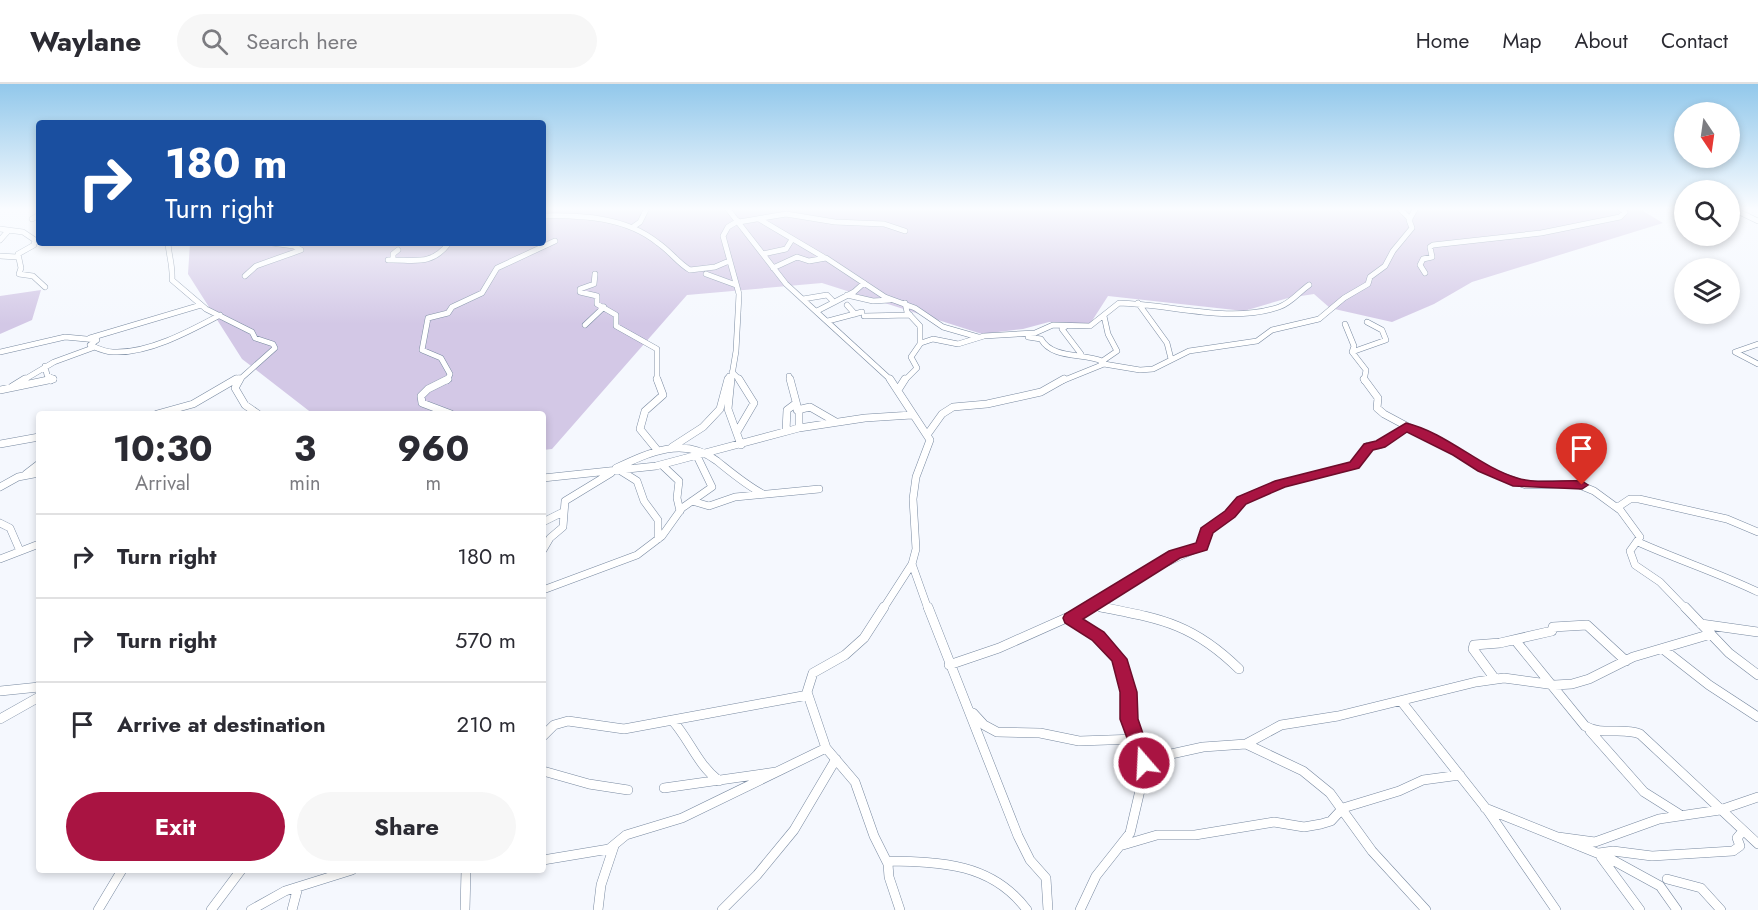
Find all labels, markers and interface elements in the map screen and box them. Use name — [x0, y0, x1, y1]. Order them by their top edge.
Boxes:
search box — [177, 14, 597, 68]
text: Waylane — [30, 21, 141, 62]
icon: search — [198, 25, 231, 58]
text: Search here — [246, 25, 358, 57]
text: Home — [1416, 26, 1469, 56]
text: Map — [1502, 26, 1542, 56]
text: About — [1575, 26, 1628, 56]
text: Contact — [1661, 26, 1728, 56]
north arrow — [1674, 102, 1740, 168]
map controls — [1674, 102, 1740, 324]
text: 180 m — [165, 133, 288, 194]
icon: right — [66, 144, 144, 222]
button: search — [1674, 180, 1740, 246]
text: Turn right — [165, 189, 273, 228]
button: layers — [1674, 258, 1740, 324]
text: 10:30 — [113, 422, 213, 474]
text: 3 — [294, 422, 316, 474]
text: 960 — [397, 422, 469, 474]
pin — [1556, 423, 1607, 485]
icon: arrive — [1565, 432, 1598, 465]
text: Arrival — [135, 469, 190, 498]
text: min — [289, 469, 321, 498]
text: m — [425, 469, 441, 498]
icon: right — [66, 540, 99, 573]
text: Turn right — [117, 540, 217, 572]
text: 180 m — [457, 540, 516, 572]
icon: right — [66, 624, 99, 657]
text: Turn right — [117, 624, 217, 656]
text: 570 m — [455, 624, 516, 656]
icon: arrive — [66, 708, 99, 741]
text: Arrive at destination — [117, 708, 326, 740]
text: 210 m — [457, 708, 516, 740]
position arrow — [1112, 731, 1176, 795]
button: Exit — [66, 792, 285, 861]
button: Share — [297, 792, 516, 861]

